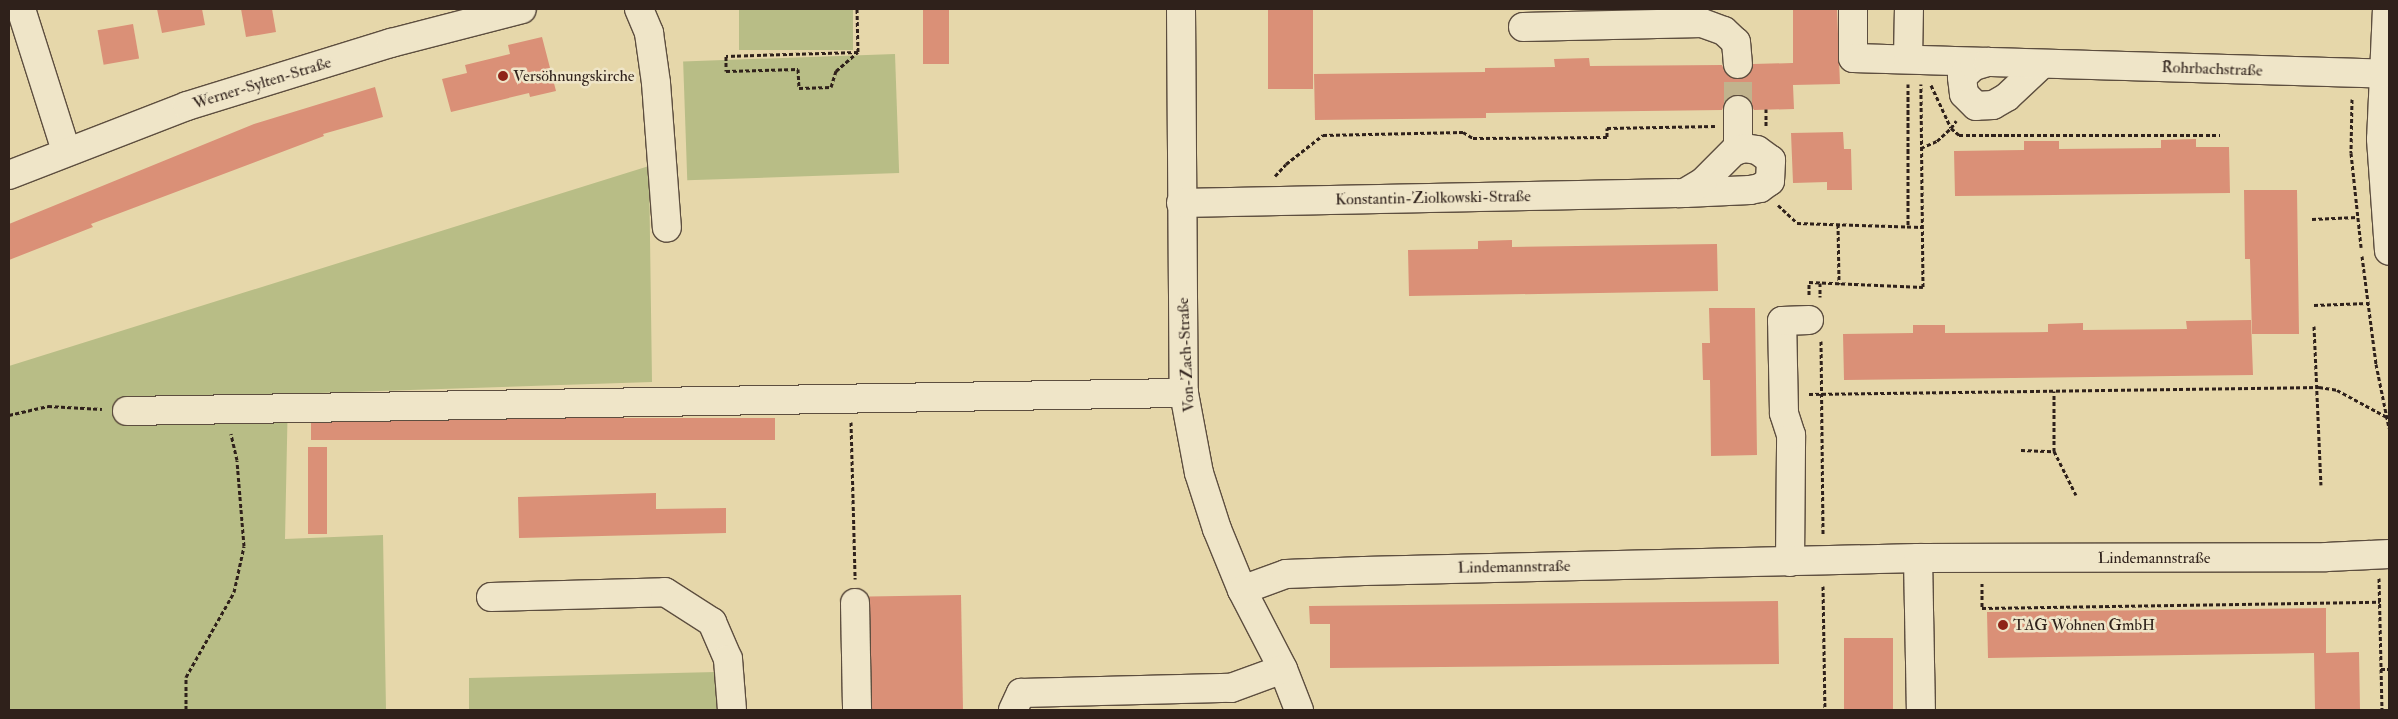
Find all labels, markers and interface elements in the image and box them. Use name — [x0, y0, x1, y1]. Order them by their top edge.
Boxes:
street label: Werner-Sylten-Straße — [190, 53, 334, 113]
street label: Rohrbachstraße — [2161, 58, 2263, 80]
place label: Versöhnungskirche — [513, 66, 635, 86]
marker: Versöhnungskirche — [497, 70, 509, 82]
street label: Konstantin-Ziolkowski-Straße — [1335, 187, 1531, 209]
street label: Von-Zach-Straße — [1173, 297, 1199, 413]
street label: Lindemannstraße — [2098, 548, 2210, 568]
street label: Lindemannstraße — [1458, 556, 1570, 578]
place label: TAG Wohnen GmbH — [2013, 615, 2155, 635]
marker: TAG Wohnen GmbH — [1997, 619, 2009, 631]

